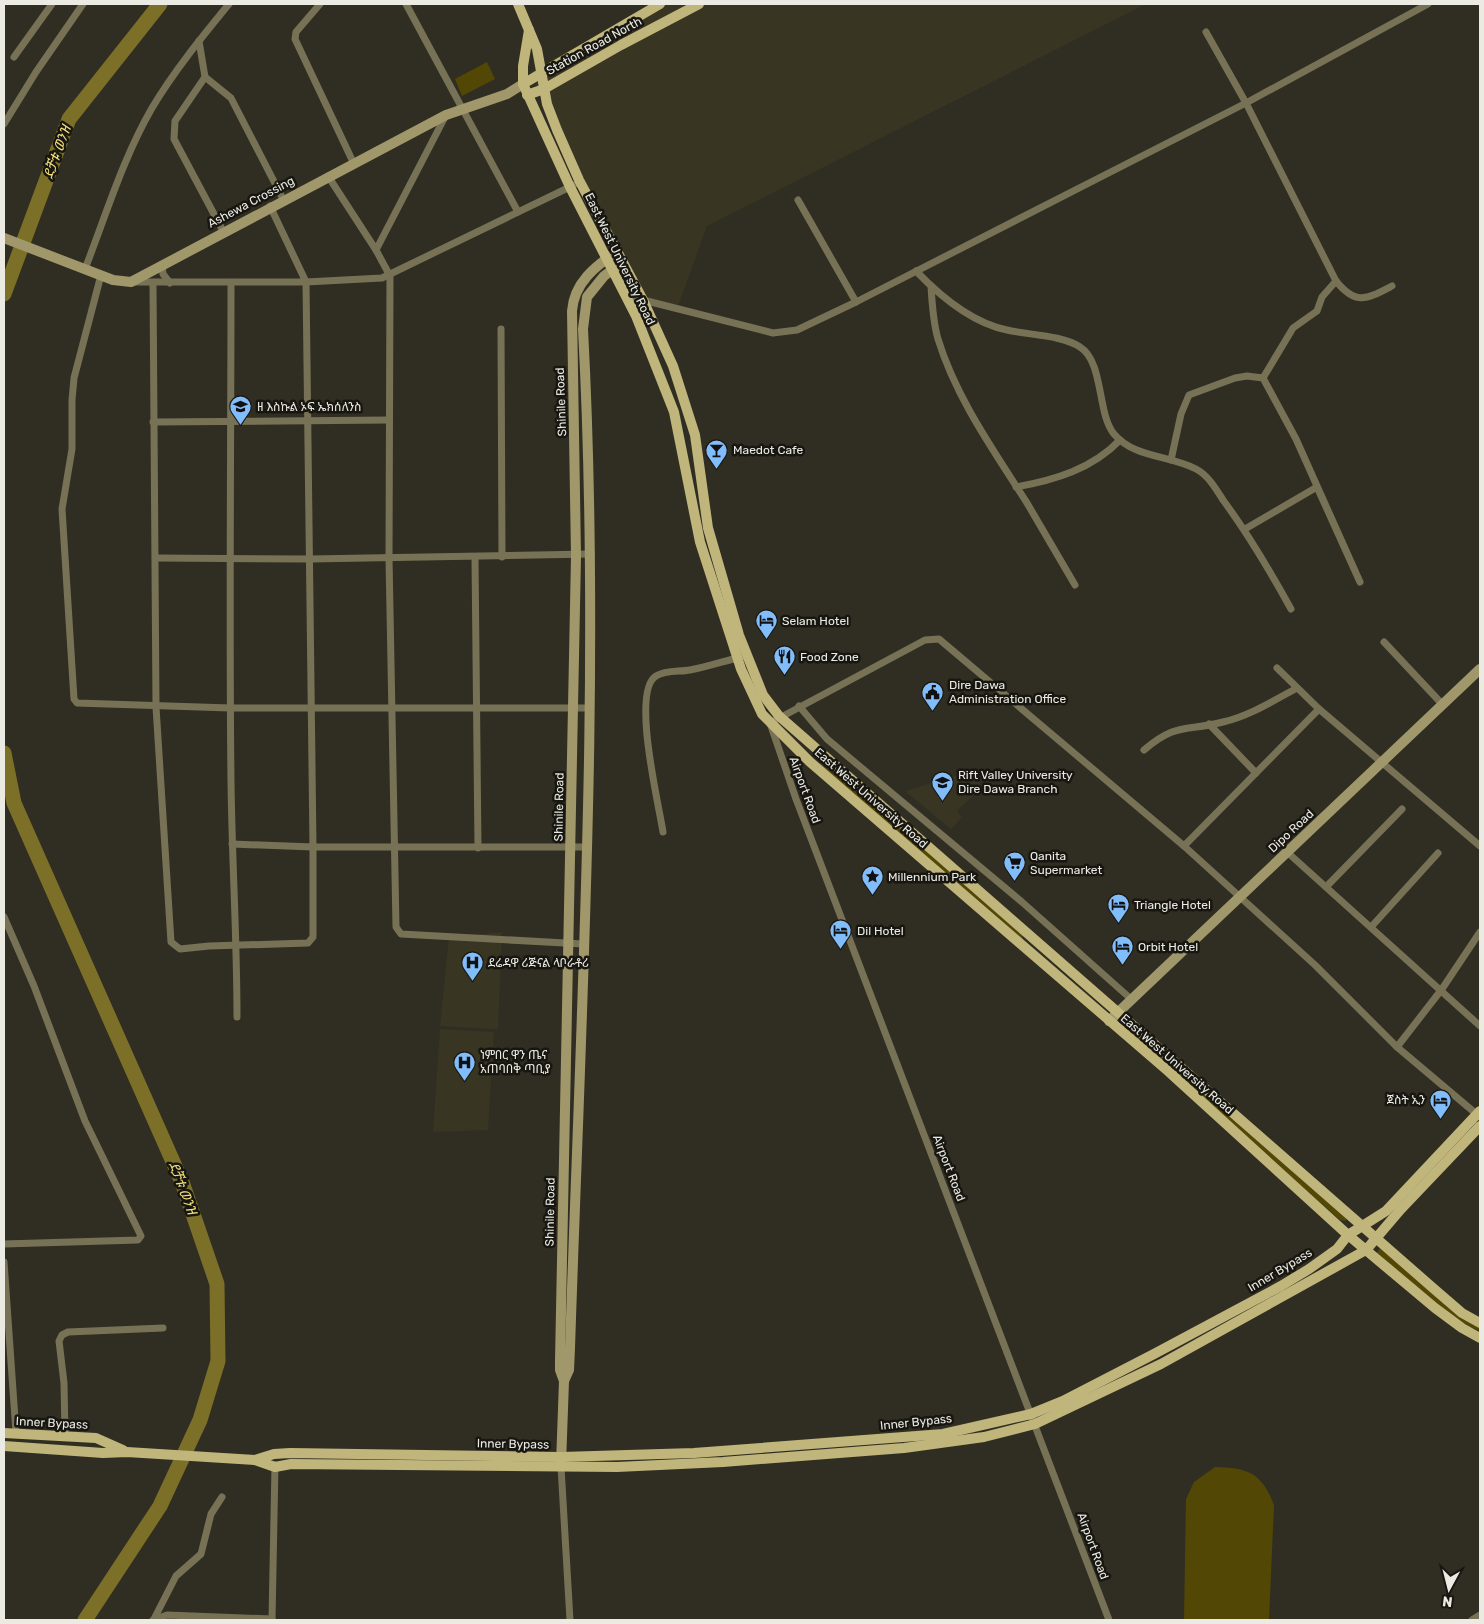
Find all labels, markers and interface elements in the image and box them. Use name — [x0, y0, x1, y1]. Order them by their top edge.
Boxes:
street label: Station Road North — [544, 14, 644, 78]
water label: ደቻቱ ወንዝ — [40, 122, 75, 181]
street label: Ashewa Crossing — [205, 173, 297, 231]
street label: East West University Road — [582, 191, 658, 327]
street label: Shinile Road — [553, 367, 569, 437]
school or university icon: ዘ እስኩል ኦፍ ኤክሰለንስ — [229, 395, 253, 426]
place label: ዘ እስኩል ኦፍ ኤክሰለንስ — [257, 400, 361, 414]
bar icon: Maedot Cafe — [705, 438, 729, 469]
place label: Maedot Cafe — [733, 443, 804, 457]
hotel icon: Selam Hotel — [754, 609, 778, 640]
place label: Selam Hotel — [782, 614, 849, 628]
restaurant icon: Food Zone — [772, 645, 796, 676]
place label: Food Zone — [800, 650, 859, 664]
place label: Dire Dawa Administration Office — [949, 678, 1066, 706]
public building icon: Dire Dawa Administration Office — [921, 680, 945, 711]
street label: East West University Road — [812, 745, 930, 851]
street label: Airport Road — [786, 755, 824, 825]
place label: Rift Valley University Dire Dawa Branch — [958, 768, 1073, 796]
school or university icon: Rift Valley University Dire Dawa Branch — [930, 770, 954, 801]
street label: Shinile Road — [551, 772, 567, 842]
street label: Dipo Road — [1266, 807, 1316, 855]
place label: Qanita Supermarket — [1030, 849, 1103, 877]
supermarket icon: Qanita Supermarket — [1002, 851, 1026, 882]
place icon: Millennium Park — [860, 865, 884, 896]
place label: Millennium Park — [888, 870, 977, 884]
hotel icon: Triangle Hotel — [1106, 893, 1130, 924]
place label: Triangle Hotel — [1134, 898, 1211, 912]
hotel icon: Dil Hotel — [829, 919, 853, 950]
place label: Dil Hotel — [857, 924, 904, 938]
hotel icon: Orbit Hotel — [1110, 935, 1134, 966]
place label: Orbit Hotel — [1138, 940, 1198, 954]
hospital icon: ደሬዳዋ ሪጅናል ላቦራቶሪ — [460, 951, 484, 982]
place label: ደሬዳዋ ሪጅናል ላቦራቶሪ — [488, 956, 589, 970]
street label: East West University Road — [1118, 1011, 1236, 1117]
place label: ነምበር ዋን ጤና አጠባበቅ ጣቢያ — [480, 1048, 551, 1076]
hospital icon: ነምበር ዋን ጤና አጠባበቅ ጣቢያ — [452, 1050, 476, 1081]
hotel icon: ጀስት ኢን — [1429, 1088, 1453, 1119]
place label: ጀስት ኢን — [1387, 1093, 1425, 1107]
street label: Airport Road — [930, 1133, 968, 1203]
water label: ደቻቱ ወንዝ — [165, 1159, 201, 1218]
street label: Shinile Road — [542, 1177, 558, 1247]
street label: Inner Bypass — [1245, 1245, 1315, 1295]
street label: Inner Bypass — [879, 1411, 953, 1433]
street label: Inner Bypass — [15, 1414, 89, 1432]
street label: Inner Bypass — [477, 1436, 549, 1452]
street label: Airport Road — [1074, 1511, 1112, 1581]
north arrow — [1424, 1564, 1474, 1614]
text: N — [1441, 1592, 1454, 1610]

